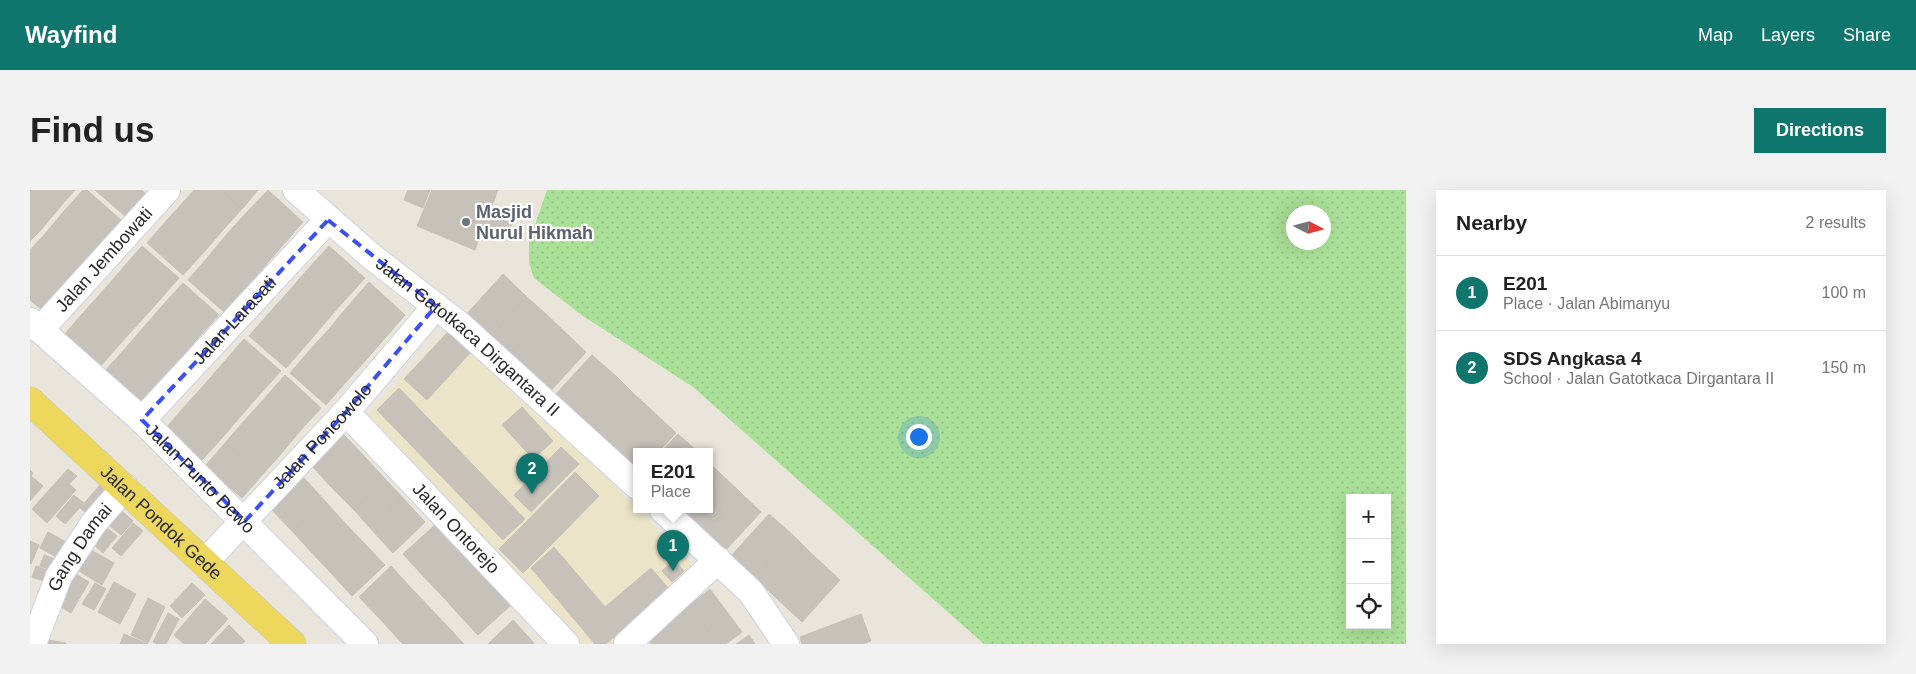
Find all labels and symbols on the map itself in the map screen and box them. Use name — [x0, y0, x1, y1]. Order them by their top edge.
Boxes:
place label: Masjid Nurul Hikmah — [476, 202, 593, 243]
street label: Jalan Jembowati — [51, 203, 156, 316]
north arrow — [1286, 205, 1331, 250]
marker: Masjid Nurul Hikmah — [460, 216, 472, 228]
street label: Jalan Gatotkaca Dirgantara II — [372, 254, 563, 420]
street label: Jalan Larasati — [189, 273, 280, 368]
street label: Jalan Poncowolo — [269, 379, 376, 493]
street label: Jalan Punto Dewo — [142, 420, 259, 537]
your location — [906, 424, 932, 450]
pin: 2 — [516, 453, 548, 494]
street label: Jalan Pondok Gede — [96, 462, 226, 584]
street label: Jalan Ontorejo — [409, 479, 504, 577]
street label: Gang Damai — [44, 500, 116, 594]
pin: 1 — [657, 530, 689, 571]

